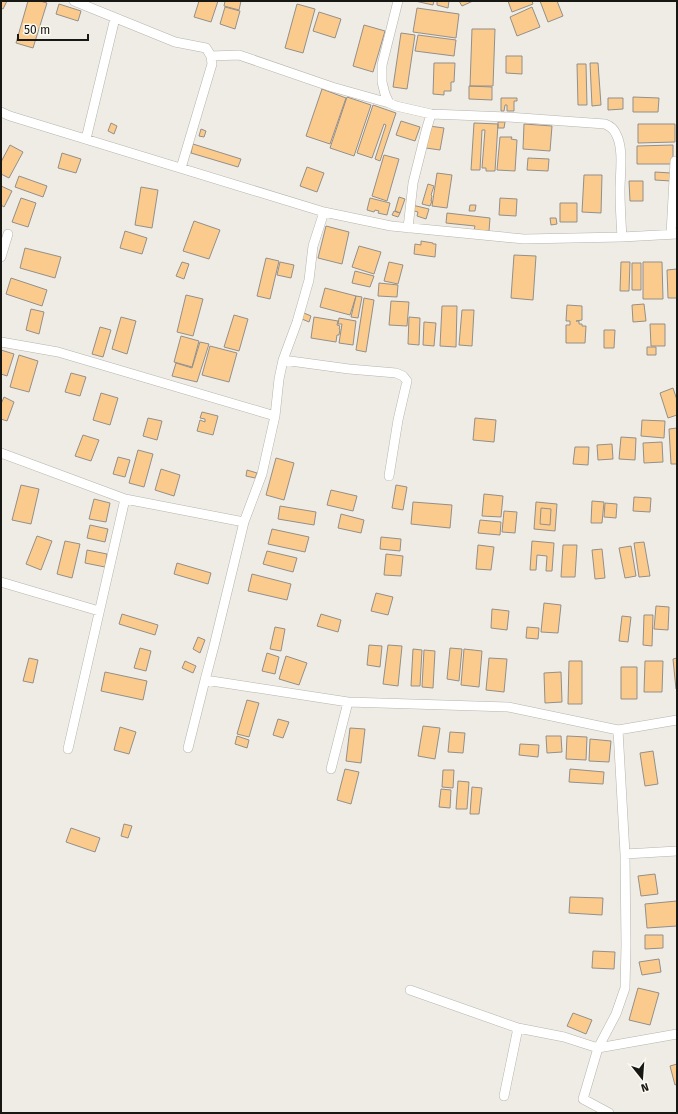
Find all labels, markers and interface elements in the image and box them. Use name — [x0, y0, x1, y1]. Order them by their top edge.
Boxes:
scale bar — [18, 16, 88, 42]
text: 50 m — [24, 23, 50, 37]
north arrow — [622, 1058, 662, 1098]
text: N — [639, 1080, 650, 1094]

